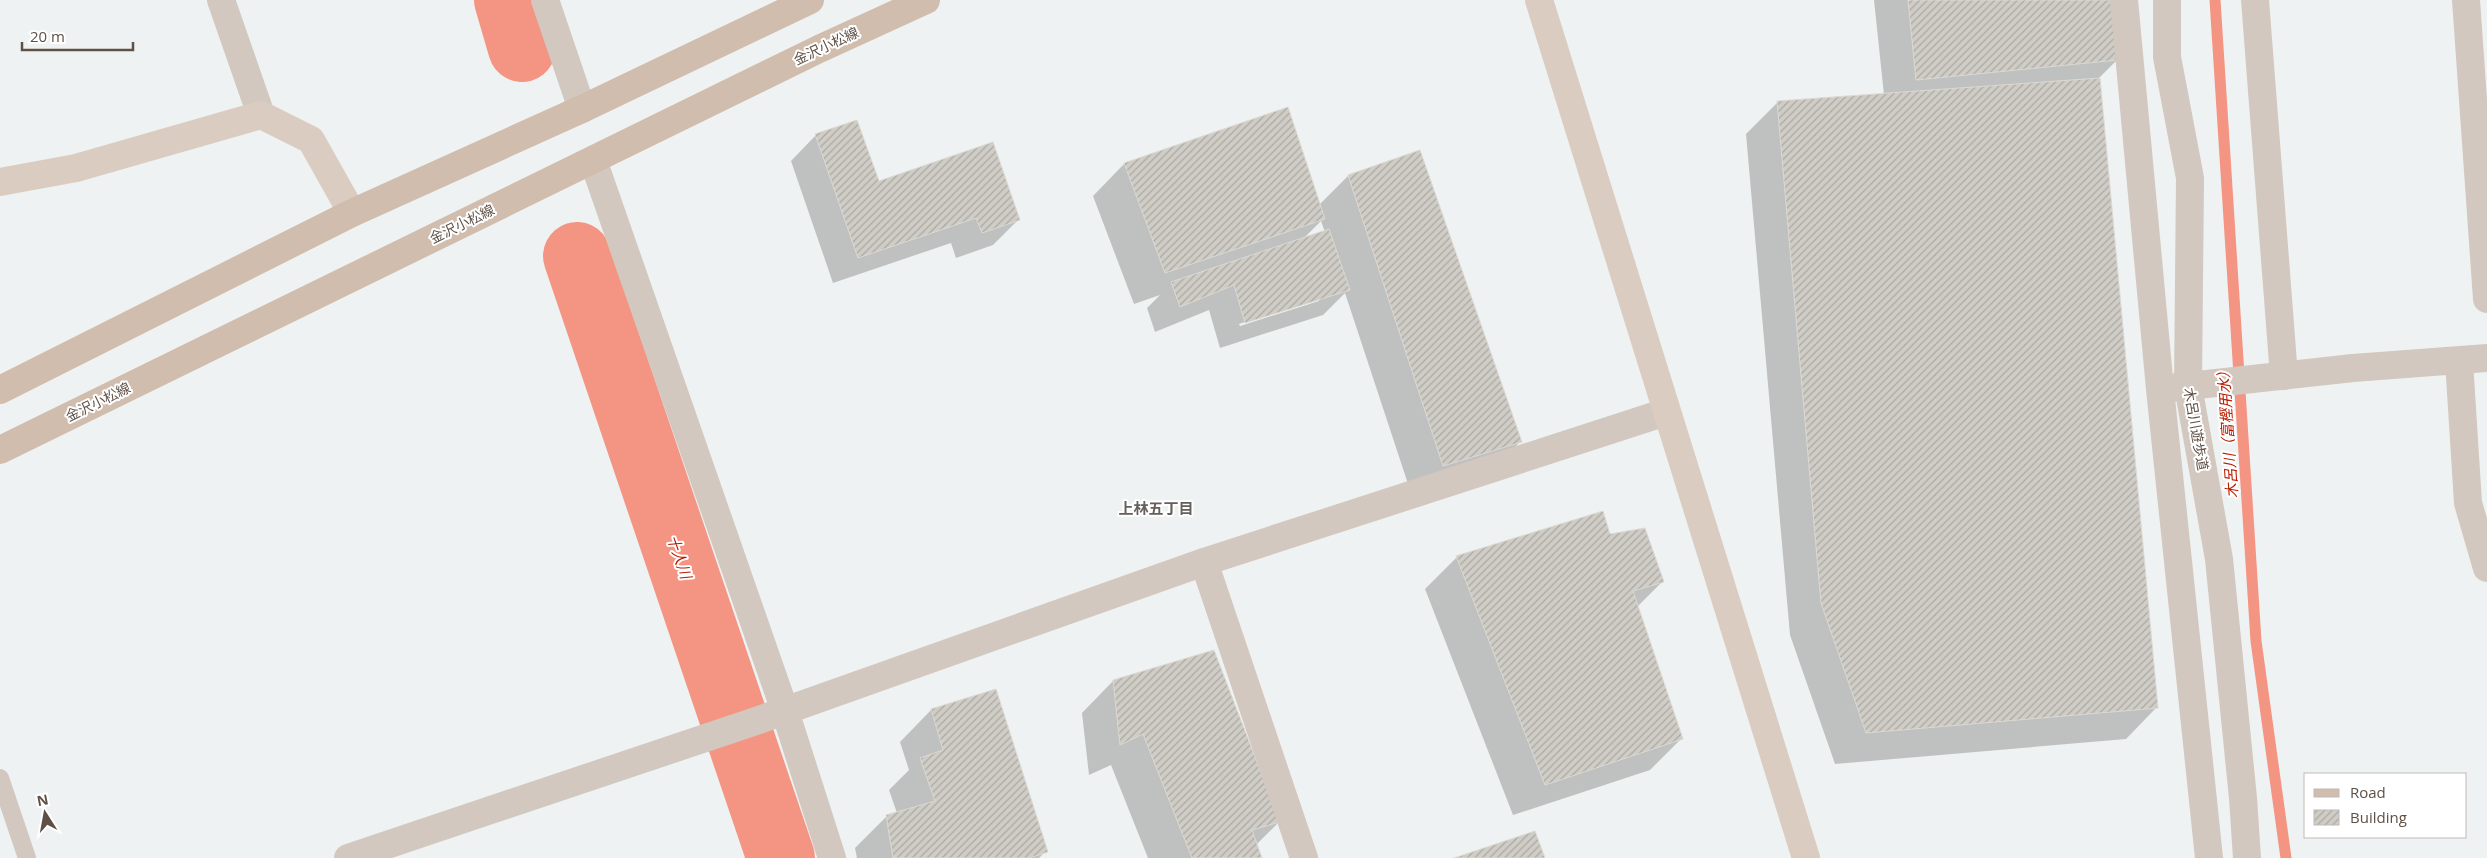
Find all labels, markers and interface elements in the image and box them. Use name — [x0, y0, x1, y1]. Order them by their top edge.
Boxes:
scale bar — [22, 20, 134, 52]
street label: 金沢小松線 — [790, 22, 862, 69]
text: 20 m — [30, 26, 65, 46]
street label: 金沢小松線 — [426, 200, 497, 247]
water label: 木呂川（富樫用水） — [2212, 363, 2242, 499]
street label: 金沢小松線 — [62, 378, 133, 425]
street label: 木呂川遊歩道 — [2180, 386, 2213, 472]
district label: 上林五丁目 — [1118, 498, 1194, 518]
water label: 十人川 — [663, 532, 697, 583]
legend — [2304, 773, 2467, 838]
text: Road — [2350, 782, 2386, 802]
north arrow — [20, 788, 70, 838]
text: N — [35, 789, 50, 810]
text: Building — [2350, 807, 2407, 827]

